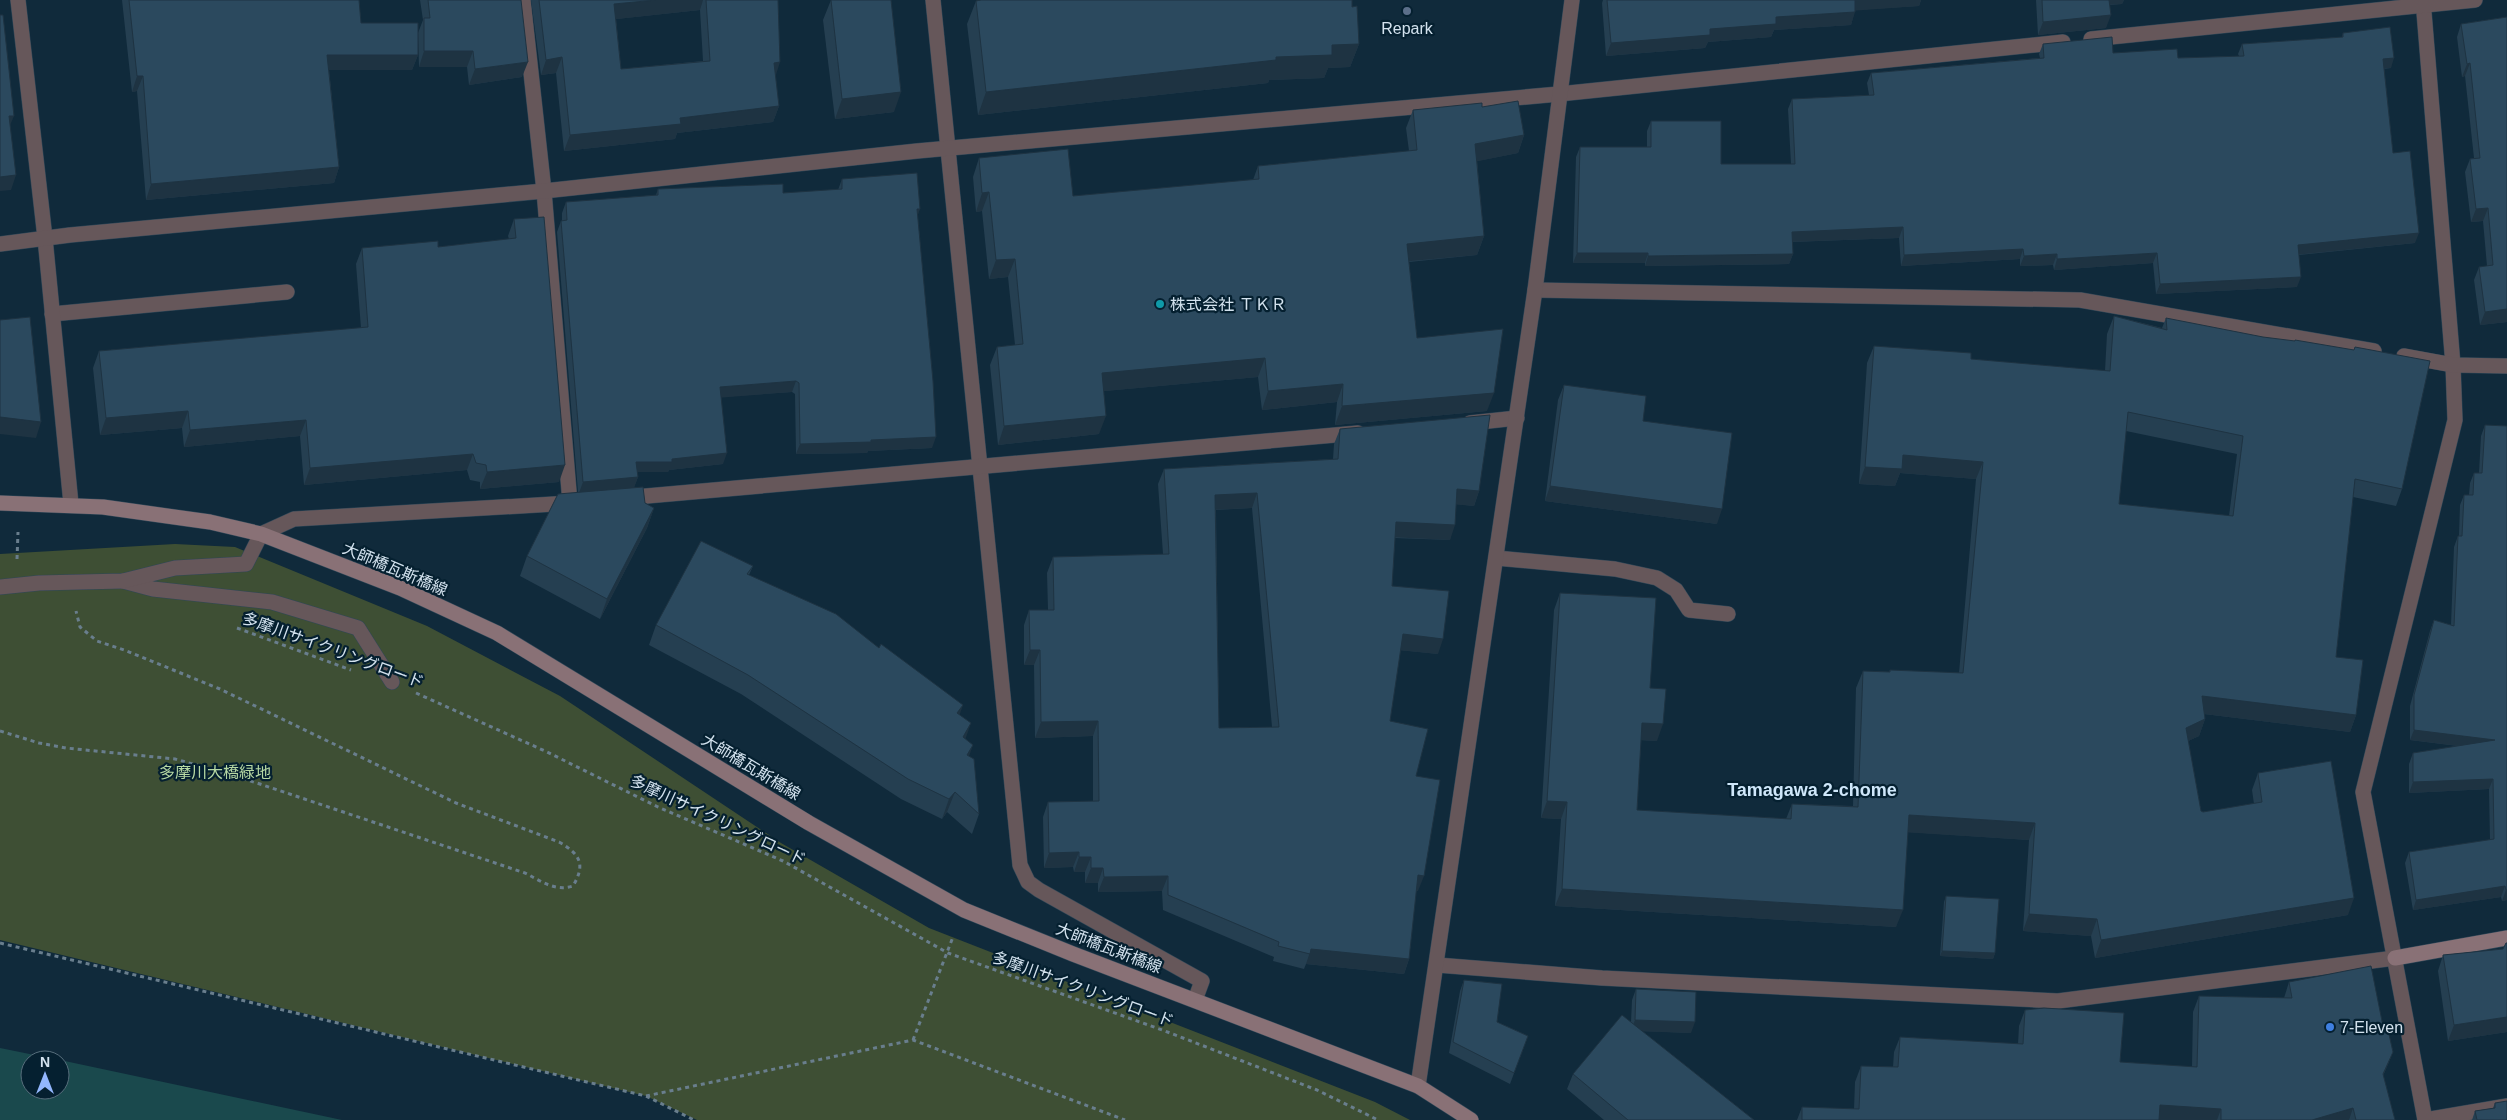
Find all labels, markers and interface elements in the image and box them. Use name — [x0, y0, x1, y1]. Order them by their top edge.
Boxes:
marker: Repark — [1401, 5, 1413, 17]
place label: Repark — [1381, 20, 1434, 37]
place label: 株式会社 ＴＫＲ — [1170, 296, 1286, 313]
marker: 株式会社 ＴＫＲ — [1154, 298, 1166, 310]
street label: 大師橋瓦斯橋線 — [340, 539, 450, 599]
street label: 多摩川サイクリングロード — [240, 609, 426, 691]
street label: 大師橋瓦斯橋線 — [699, 731, 803, 803]
park label: 多摩川大橋緑地 — [159, 764, 271, 781]
street label: 多摩川サイクリングロード — [628, 772, 808, 868]
district label: Tamagawa 2-chome — [1727, 780, 1897, 800]
street label: 大師橋瓦斯橋線 — [1054, 920, 1164, 976]
street label: 多摩川サイクリングロード — [990, 948, 1176, 1030]
place label: 7-Eleven — [2340, 1019, 2403, 1036]
marker: 7-Eleven — [2324, 1021, 2336, 1033]
north arrow — [20, 1050, 70, 1100]
text: N — [40, 1054, 50, 1070]

